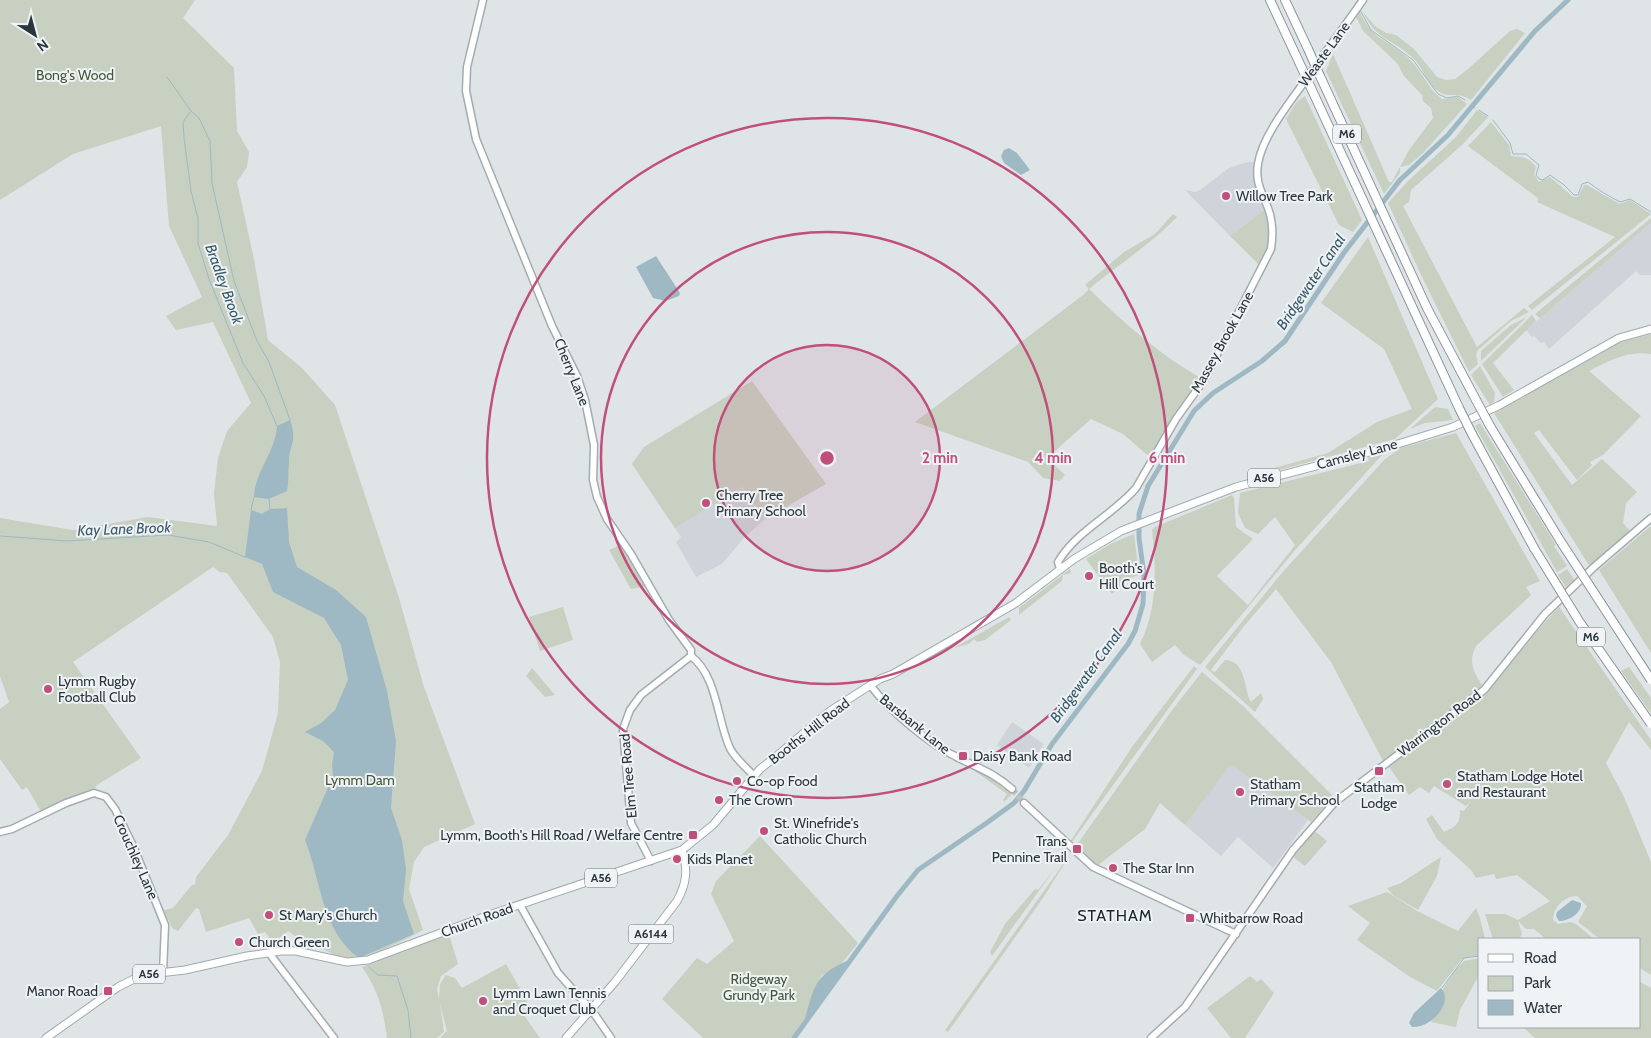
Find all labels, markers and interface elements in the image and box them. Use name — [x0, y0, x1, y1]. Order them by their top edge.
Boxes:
north arrow — [10, 10, 60, 60]
street label: Weaste Lane — [1294, 18, 1354, 90]
text: N — [33, 35, 52, 56]
park label: Bong's Wood — [36, 66, 114, 84]
road number: M6 — [1333, 125, 1361, 144]
place label: Willow Tree Park — [1236, 187, 1334, 205]
marker: Willow Tree Park — [1220, 190, 1232, 202]
water label: Bridgewater Canal — [1273, 231, 1350, 333]
water label: Bradley Brook — [201, 242, 247, 327]
street label: Massey Brook Lane — [1187, 288, 1257, 396]
street label: Cherry Lane — [550, 336, 594, 408]
street label: Camsley Lane — [1315, 435, 1399, 473]
centre of rings — [818, 449, 836, 467]
text: 2 min — [922, 449, 958, 467]
text: 4 min — [1034, 449, 1072, 467]
text: 6 min — [1149, 449, 1185, 467]
road number: A56 — [1248, 468, 1280, 488]
place label: Cherry Tree Primary School — [716, 486, 806, 520]
marker: Cherry Tree Primary School — [700, 497, 712, 509]
water label: Kay Lane Brook — [77, 518, 172, 540]
place label: Booth's Hill Court — [1099, 559, 1154, 593]
marker: Booth's Hill Court — [1083, 570, 1095, 582]
water label: Bridgewater Canal — [1046, 626, 1126, 726]
road number: M6 — [1577, 628, 1605, 646]
place label: Lymm Rugby Football Club — [58, 672, 136, 706]
marker: Lymm Rugby Football Club — [42, 683, 54, 695]
street label: Warrington Road — [1394, 686, 1484, 760]
street label: Barsbank Lane — [876, 690, 954, 758]
street label: Booths Hill Road — [765, 694, 853, 768]
street label: Elm Tree Road — [615, 733, 641, 819]
place label: Daisy Bank Road — [973, 747, 1071, 765]
marker: Daisy Bank Road — [957, 750, 969, 762]
marker: Statham Lodge — [1373, 765, 1385, 777]
place label: Statham Lodge Hotel and Restaurant — [1457, 767, 1583, 801]
park label: Lymm Dam — [325, 771, 395, 789]
place label: Co-op Food — [747, 772, 818, 790]
marker: Co-op Food — [731, 775, 743, 787]
place label: Statham Primary School — [1250, 775, 1340, 809]
place label: Statham Lodge — [1354, 778, 1404, 812]
marker: Statham Lodge Hotel and Restaurant — [1441, 778, 1453, 790]
marker: Statham Primary School — [1234, 786, 1246, 798]
place label: The Crown — [729, 791, 793, 809]
marker: The Crown — [713, 794, 725, 806]
street label: Crouchley Lane — [109, 812, 163, 902]
place label: St. Winefride's Catholic Church — [774, 814, 867, 848]
marker: St. Winefride's Catholic Church — [758, 825, 770, 837]
place label: Lymm, Booth's Hill Road / Welfare Centre — [440, 826, 683, 844]
marker: Lymm, Booth's Hill Road / Welfare Centre — [687, 829, 699, 841]
place label: Trans Pennine Trail — [992, 832, 1068, 866]
marker: Trans Pennine Trail — [1071, 843, 1083, 855]
place label: Kids Planet — [687, 850, 753, 868]
marker: Kids Planet — [671, 853, 683, 865]
place label: The Star Inn — [1123, 859, 1195, 877]
marker: The Star Inn — [1107, 862, 1119, 874]
road number: A56 — [585, 868, 617, 888]
street label: Church Road — [439, 899, 515, 941]
place label: St Mary's Church — [279, 906, 377, 924]
district label: STATHAM — [1077, 906, 1153, 925]
marker: St Mary's Church — [263, 909, 275, 921]
place label: Whitbarrow Road — [1200, 909, 1303, 927]
marker: Whitbarrow Road — [1184, 912, 1196, 924]
road number: A6144 — [628, 924, 674, 944]
place label: Church Green — [249, 933, 330, 951]
marker: Church Green — [233, 936, 245, 948]
legend — [1478, 938, 1641, 1028]
text: Road — [1524, 949, 1557, 967]
road number: A56 — [133, 964, 165, 984]
park label: Ridgeway Grundy Park — [723, 970, 796, 1004]
text: Park — [1524, 974, 1551, 992]
place label: Manor Road — [27, 982, 98, 1000]
place label: Lymm Lawn Tennis and Croquet Club — [493, 984, 607, 1018]
marker: Manor Road — [102, 985, 114, 997]
marker: Lymm Lawn Tennis and Croquet Club — [477, 995, 489, 1007]
text: Water — [1524, 999, 1562, 1017]

